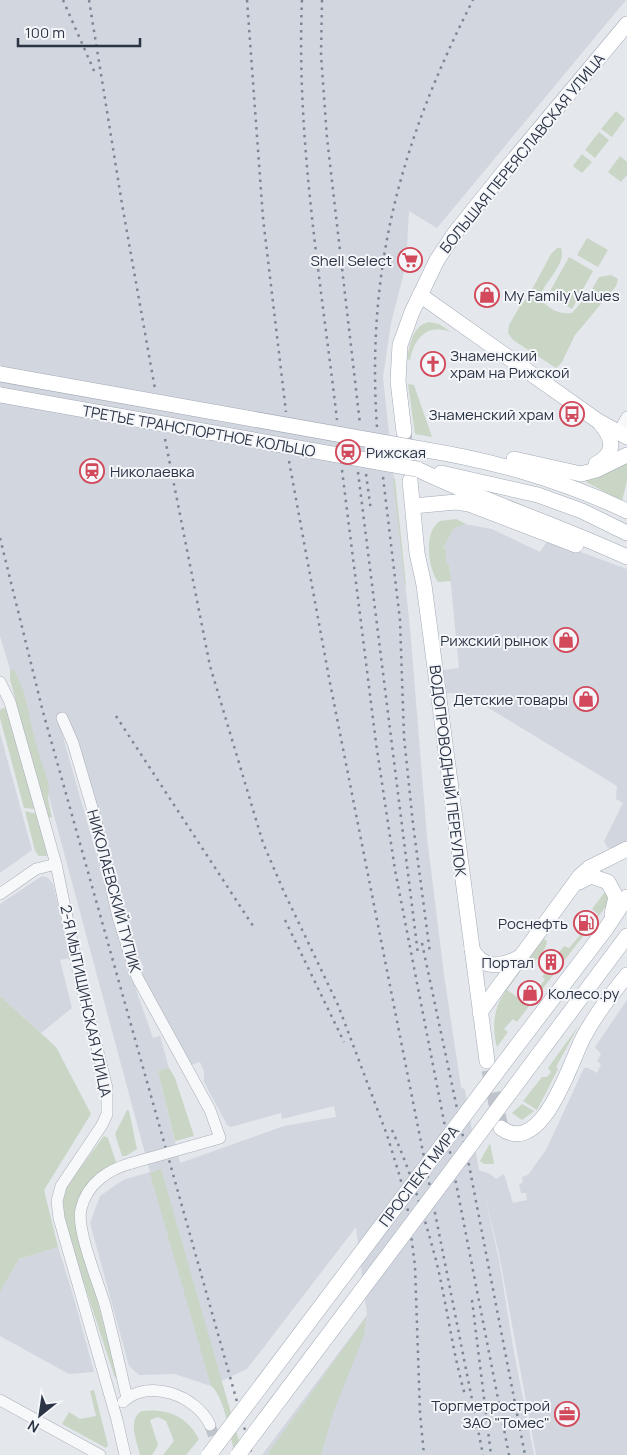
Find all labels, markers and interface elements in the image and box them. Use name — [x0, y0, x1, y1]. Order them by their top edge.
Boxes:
scale bar — [18, 15, 140, 47]
text: 100 m — [25, 22, 65, 43]
street label: БОЛЬШАЯ ПЕРЕЯСЛАВСКАЯ УЛИЦА — [435, 48, 610, 257]
supermarket icon: Shell Select — [397, 247, 423, 273]
place label: Shell Select — [310, 250, 392, 271]
shop icon: My Family Values — [474, 282, 500, 308]
place label: My Family Values — [504, 285, 620, 306]
place label: Знаменский храм на Рижской — [450, 345, 569, 383]
church icon: Знаменский храм на Рижской — [420, 351, 446, 377]
street label: ТРЕТЬЕ ТРАНСПОРТНОЕ КОЛЬЦО — [81, 400, 317, 462]
bus stop icon: Знаменский храм — [559, 401, 585, 427]
place label: Знаменский храм — [429, 404, 554, 425]
station icon: Рижская — [335, 439, 361, 465]
place label: Рижская — [366, 442, 426, 463]
station icon: Николаевка — [79, 458, 105, 484]
place label: Николаевка — [110, 461, 195, 482]
shop icon: Рижский рынок — [553, 627, 579, 653]
place label: Рижский рынок — [440, 630, 549, 651]
street label: ВОДОПРОВОДНЫЙ ПЕРЕУЛОК — [425, 664, 471, 878]
shop icon: Детские товары — [573, 686, 599, 712]
place label: Детские товары — [453, 689, 568, 710]
street label: НИКОЛАЕВСКИЙ ТУПИК — [82, 807, 146, 975]
street label: 2-Я МЫТИЩИНСКАЯ УЛИЦА — [55, 903, 117, 1100]
fuel station icon: Роснефть — [573, 910, 599, 936]
place label: Роснефть — [498, 913, 568, 934]
building icon: Портал — [538, 949, 564, 975]
place label: Портал — [482, 952, 534, 973]
shop icon: Колесо.ру — [517, 980, 543, 1006]
place label: Колесо.ру — [548, 983, 620, 1004]
street label: ПРОСПЕКТ МИРА — [374, 1121, 464, 1231]
north arrow — [15, 1390, 65, 1440]
place label: Торгметрострой ЗАО "Томес" — [431, 1395, 550, 1433]
office icon: Торгметрострой ЗАО "Томес" — [554, 1401, 580, 1427]
text: N — [24, 1416, 42, 1437]

